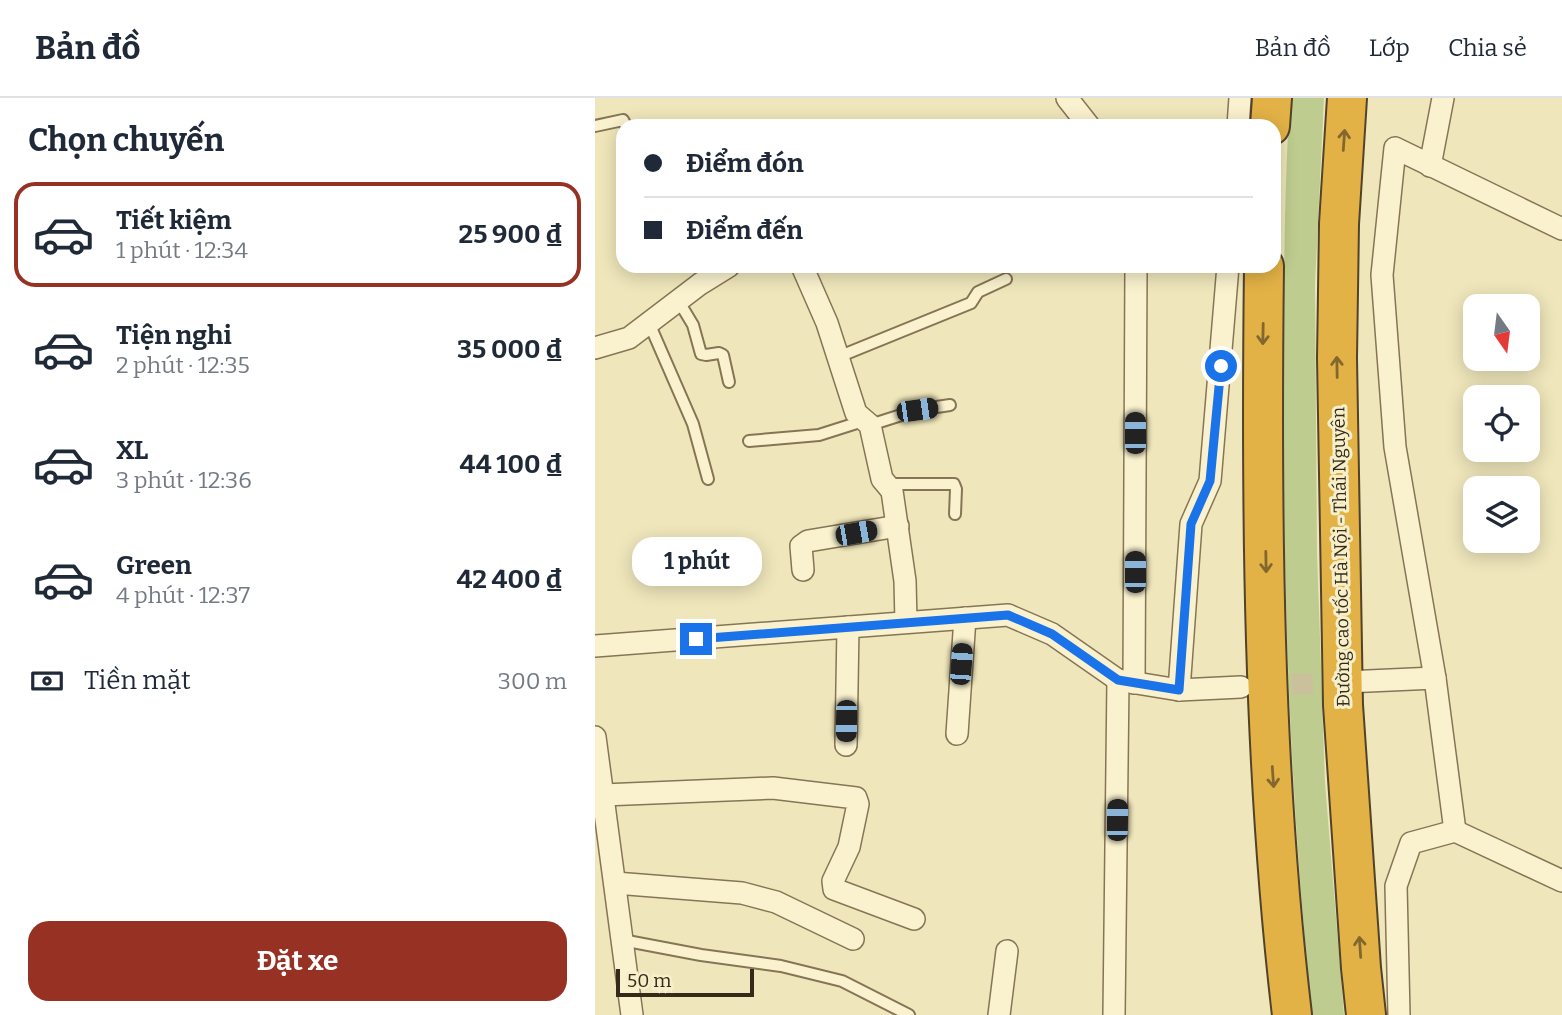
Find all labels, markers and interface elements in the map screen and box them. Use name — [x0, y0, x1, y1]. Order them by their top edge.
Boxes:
text: Bản đồ — [35, 28, 141, 68]
text: Bản đồ — [1255, 34, 1331, 62]
text: Lớp — [1369, 34, 1410, 62]
text: Chia sẻ — [1448, 34, 1527, 62]
text: Chọn chuyến — [28, 121, 224, 159]
one-way arrow — [1338, 129, 1351, 152]
text: Điểm đón — [686, 148, 804, 179]
icon: car — [32, 203, 95, 266]
text: Tiết kiệm — [116, 205, 232, 236]
text: Điểm đến — [686, 215, 803, 246]
text: 25 900 ₫ — [459, 219, 563, 250]
text: 1 phút · 12:34 — [116, 236, 248, 264]
north arrow — [1463, 294, 1540, 371]
map controls — [1463, 294, 1540, 553]
icon: car — [32, 318, 95, 381]
text: Tiện nghi — [116, 320, 232, 351]
one-way arrow — [1256, 322, 1270, 345]
text: 35 000 ₫ — [457, 334, 563, 365]
route start — [1205, 350, 1237, 382]
text: 2 phút · 12:35 — [116, 351, 250, 379]
one-way arrow — [1330, 356, 1344, 379]
button: locate — [1463, 385, 1540, 462]
car — [895, 397, 940, 423]
street label: Đường cao tốc Hà Nội - Thái Nguyên — [1327, 406, 1355, 707]
car — [1125, 412, 1146, 454]
icon: car — [32, 433, 95, 496]
text: XL — [116, 435, 148, 466]
text: 44 100 ₫ — [460, 449, 563, 480]
text: 3 phút · 12:36 — [116, 466, 252, 494]
button: layers — [1463, 476, 1540, 553]
car — [834, 519, 879, 547]
callout: 1 phút — [631, 538, 761, 587]
text: 1 phút — [664, 547, 730, 575]
icon: car — [32, 548, 95, 611]
text: Green — [116, 550, 192, 581]
one-way arrow — [1259, 550, 1273, 573]
car — [1125, 551, 1146, 593]
text: 42 400 ₫ — [456, 564, 563, 595]
text: 4 phút · 12:37 — [116, 581, 250, 609]
route end — [680, 623, 712, 655]
car — [950, 642, 973, 686]
icon: cash — [28, 662, 66, 700]
text: Tiền mặt — [84, 665, 191, 696]
text: 300 m — [498, 667, 567, 695]
car — [836, 700, 857, 742]
one-way arrow — [1267, 765, 1280, 788]
car — [1107, 799, 1128, 841]
button: Đặt xe — [28, 921, 567, 1001]
one-way arrow — [1353, 936, 1366, 959]
scale bar — [616, 966, 754, 998]
text: 50 m — [627, 969, 671, 992]

